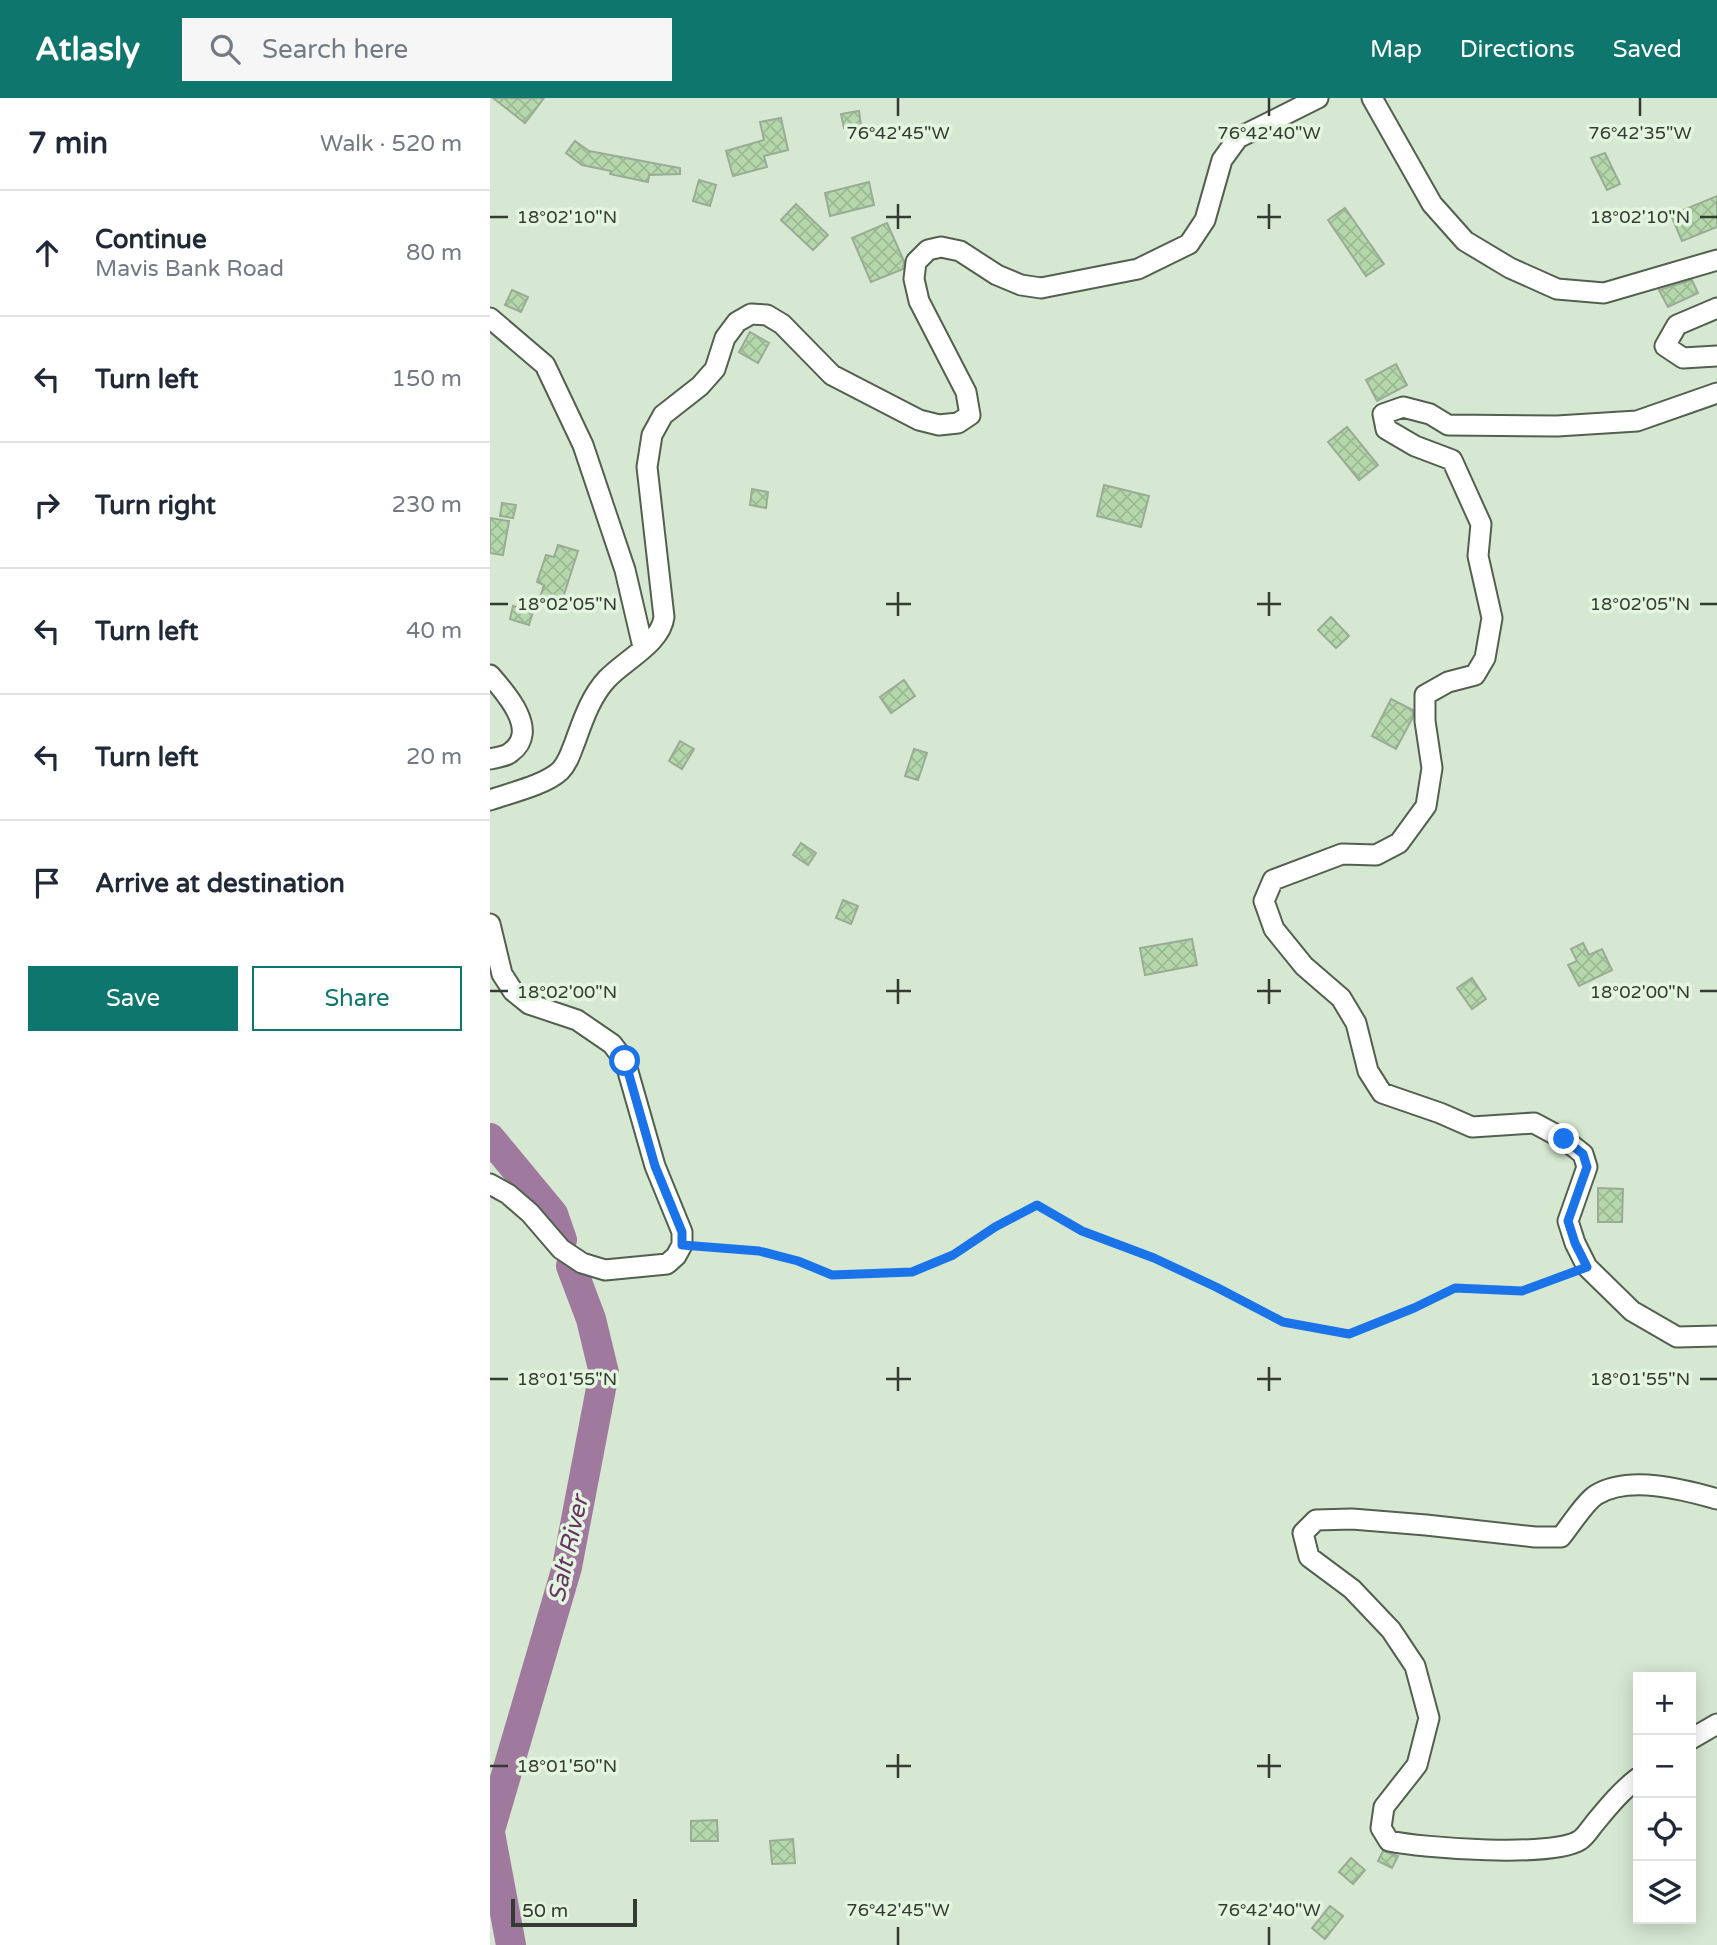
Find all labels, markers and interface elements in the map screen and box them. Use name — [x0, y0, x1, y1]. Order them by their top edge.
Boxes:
search box — [182, 18, 672, 81]
text: Atlasly — [35, 30, 140, 69]
icon: search — [206, 30, 244, 68]
text: Search here — [262, 34, 408, 65]
text: Map — [1370, 35, 1422, 64]
text: Directions — [1460, 35, 1575, 64]
text: Saved — [1613, 35, 1682, 64]
text: 76°42'45"W — [846, 122, 950, 144]
text: 76°42'40"W — [1217, 122, 1321, 144]
text: 76°42'35"W — [1588, 122, 1692, 144]
text: 7 min — [28, 125, 108, 162]
text: Walk · 520 m — [320, 130, 462, 158]
text: 18°02'10"N — [517, 206, 617, 228]
text: 18°02'10"N — [1590, 206, 1690, 228]
text: Continue — [95, 224, 207, 255]
icon: ahead — [28, 234, 66, 272]
text: 80 m — [406, 239, 462, 267]
text: Mavis Bank Road — [95, 255, 284, 283]
icon: left — [28, 360, 66, 398]
text: Turn left — [95, 364, 198, 395]
text: 150 m — [392, 365, 462, 393]
icon: right — [28, 486, 66, 524]
text: Turn right — [95, 490, 216, 521]
text: 230 m — [392, 491, 462, 519]
text: 18°02'05"N — [517, 593, 617, 615]
text: 18°02'05"N — [1590, 593, 1690, 615]
icon: left — [28, 612, 66, 650]
text: Turn left — [95, 616, 198, 647]
text: 40 m — [406, 617, 462, 645]
icon: left — [28, 738, 66, 776]
text: Turn left — [95, 742, 198, 773]
text: 20 m — [406, 743, 462, 771]
icon: arrive — [28, 864, 66, 902]
text: Arrive at destination — [95, 868, 345, 899]
button: Save — [28, 966, 238, 1031]
button: Share — [252, 966, 462, 1031]
text: 18°02'00"N — [517, 981, 617, 1003]
text: 18°02'00"N — [1590, 981, 1690, 1003]
route start — [609, 1045, 640, 1076]
route end — [1548, 1123, 1579, 1154]
text: 18°01'55"N — [517, 1368, 617, 1390]
text: 18°01'55"N — [1590, 1368, 1690, 1390]
water label: Salt River — [542, 1490, 595, 1605]
map controls — [1633, 1672, 1696, 1924]
button: + — [1633, 1672, 1696, 1735]
button: − — [1633, 1735, 1696, 1798]
text: 18°01'50"N — [517, 1755, 617, 1777]
button: locate — [1633, 1798, 1696, 1861]
button: layers — [1633, 1861, 1696, 1924]
scale bar — [511, 1896, 637, 1928]
text: 76°42'45"W — [846, 1899, 950, 1921]
text: 76°42'40"W — [1217, 1899, 1321, 1921]
text: 50 m — [522, 1900, 568, 1922]

